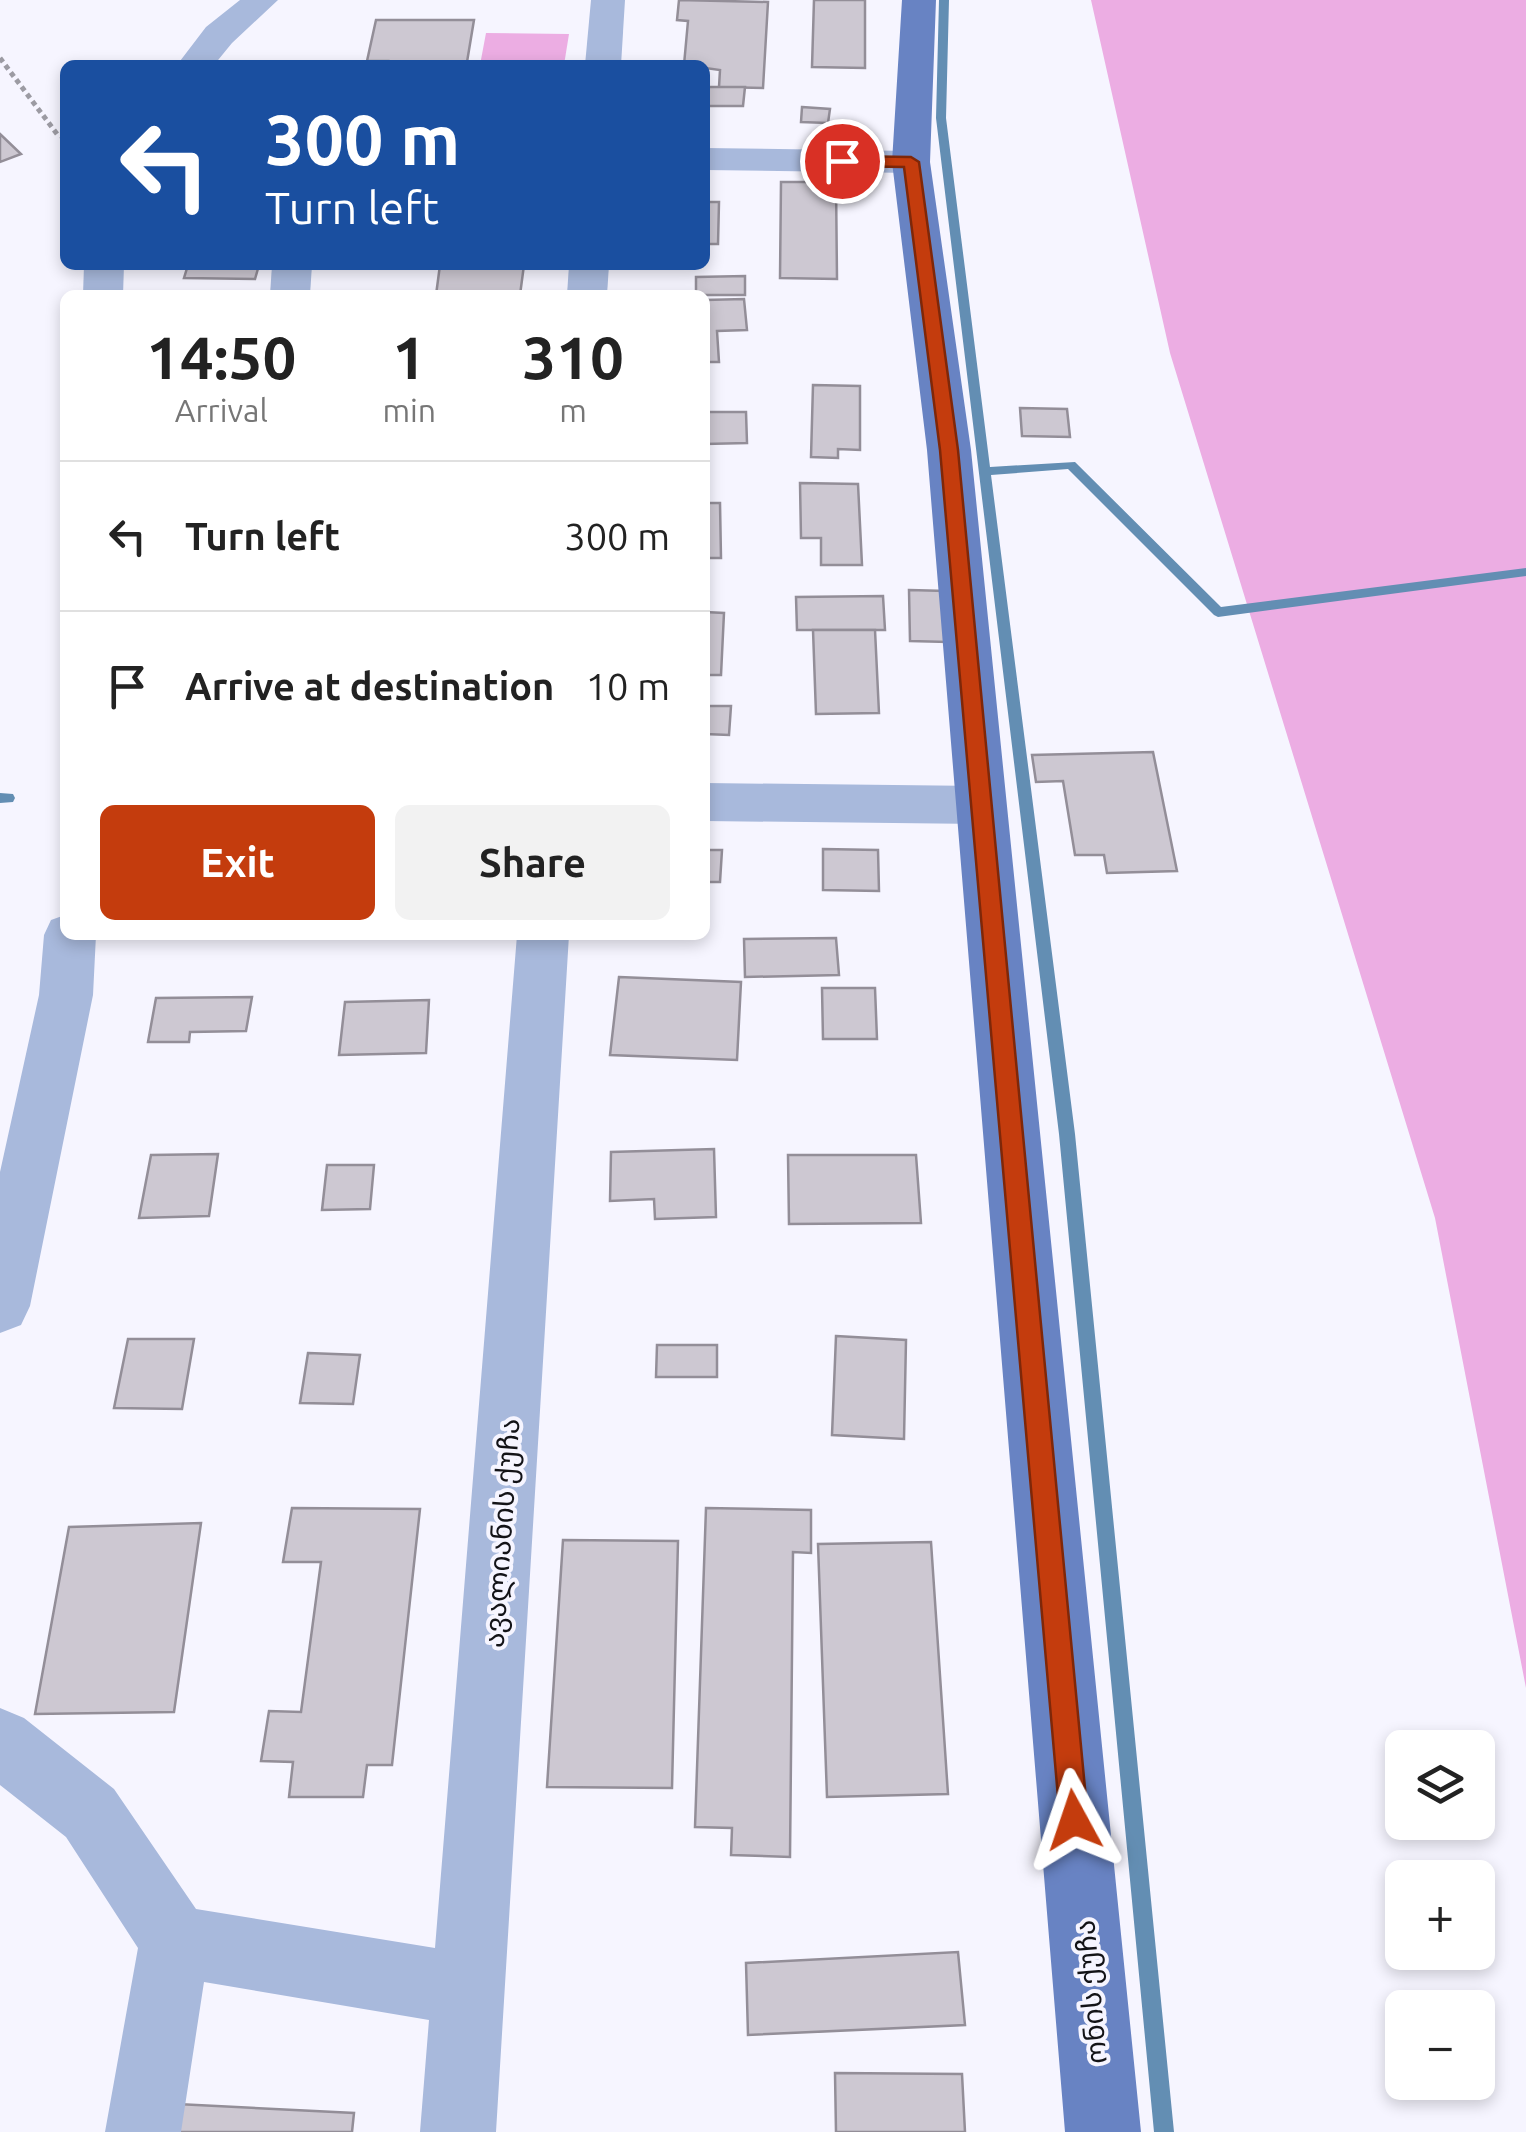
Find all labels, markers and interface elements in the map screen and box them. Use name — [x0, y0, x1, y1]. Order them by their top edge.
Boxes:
icon: left — [100, 100, 230, 230]
text: 300 m — [265, 100, 460, 178]
pin — [800, 119, 885, 204]
icon: arrive — [815, 134, 870, 189]
text: Turn left — [265, 182, 439, 233]
text: 14:50 — [146, 323, 296, 390]
text: 1 — [392, 323, 426, 390]
text: 310 — [522, 323, 624, 390]
text: Arrival — [175, 392, 268, 428]
text: min — [382, 392, 436, 428]
text: m — [559, 392, 587, 428]
icon: left — [100, 509, 155, 564]
text: Turn left — [185, 515, 340, 557]
text: 300 m — [564, 515, 670, 557]
icon: arrive — [100, 659, 155, 714]
text: Arrive at destination — [185, 665, 554, 707]
text: 10 m — [586, 665, 670, 707]
button: Exit — [100, 805, 375, 920]
button: Share — [395, 805, 670, 920]
street label: ავალიანის ქუჩა — [478, 1417, 526, 1649]
map controls — [1385, 1730, 1495, 2100]
button: layers — [1385, 1730, 1495, 1840]
position arrow — [1022, 1768, 1126, 1872]
button: + — [1385, 1860, 1495, 1970]
street label: ონის ქუჩა — [1068, 1919, 1114, 2065]
button: − — [1385, 1990, 1495, 2100]

